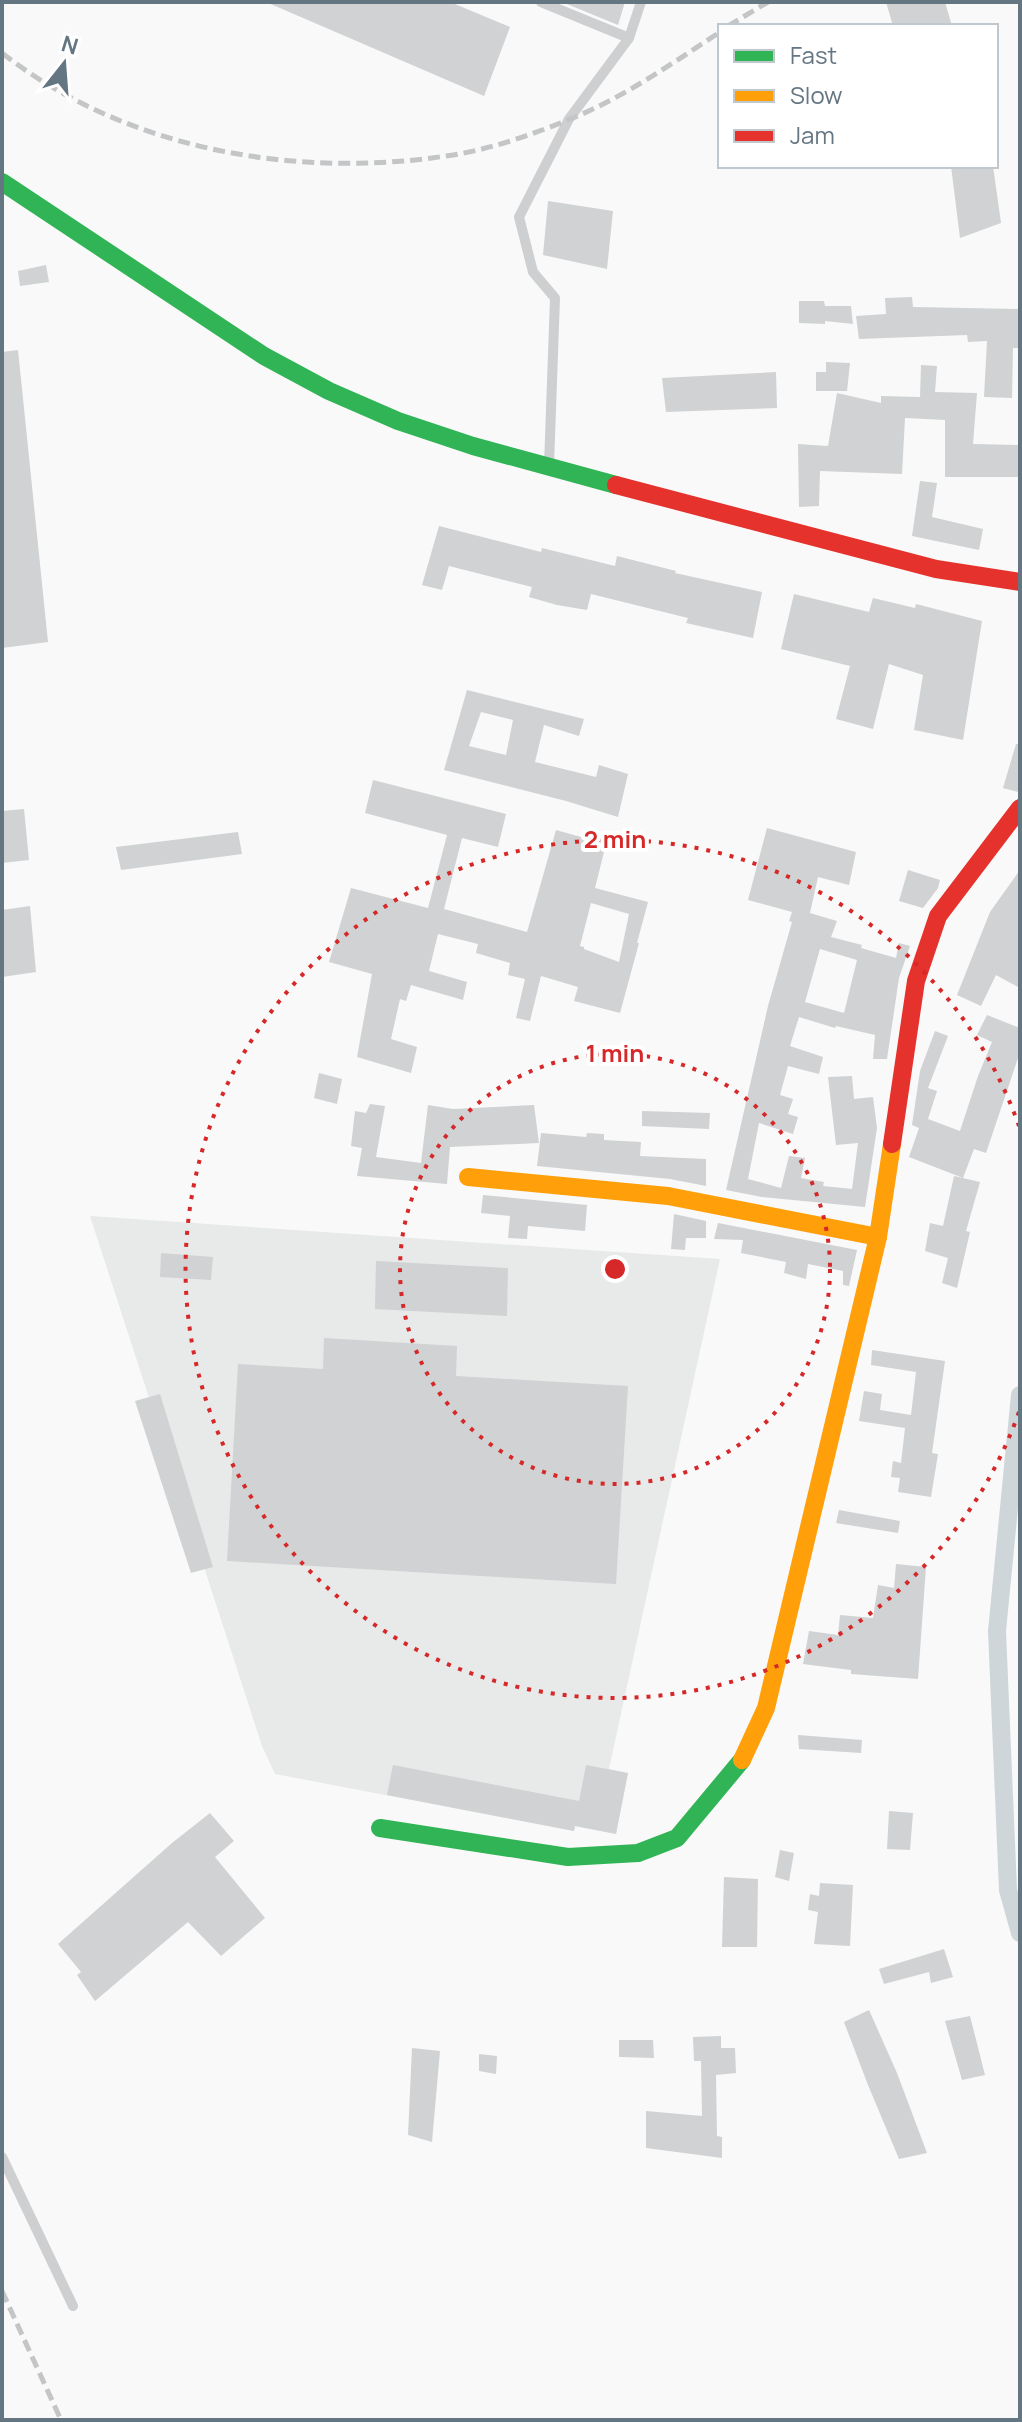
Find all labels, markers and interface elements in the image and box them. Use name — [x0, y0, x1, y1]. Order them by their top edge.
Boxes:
north arrow — [24, 24, 104, 104]
legend — [718, 24, 998, 168]
text: N — [58, 28, 82, 62]
text: Fast — [790, 38, 837, 71]
text: Slow — [790, 78, 843, 111]
text: Jam — [790, 118, 835, 151]
text: 2 min — [584, 822, 646, 855]
text: 1 min — [586, 1036, 644, 1069]
centre of rings — [601, 1255, 629, 1283]

